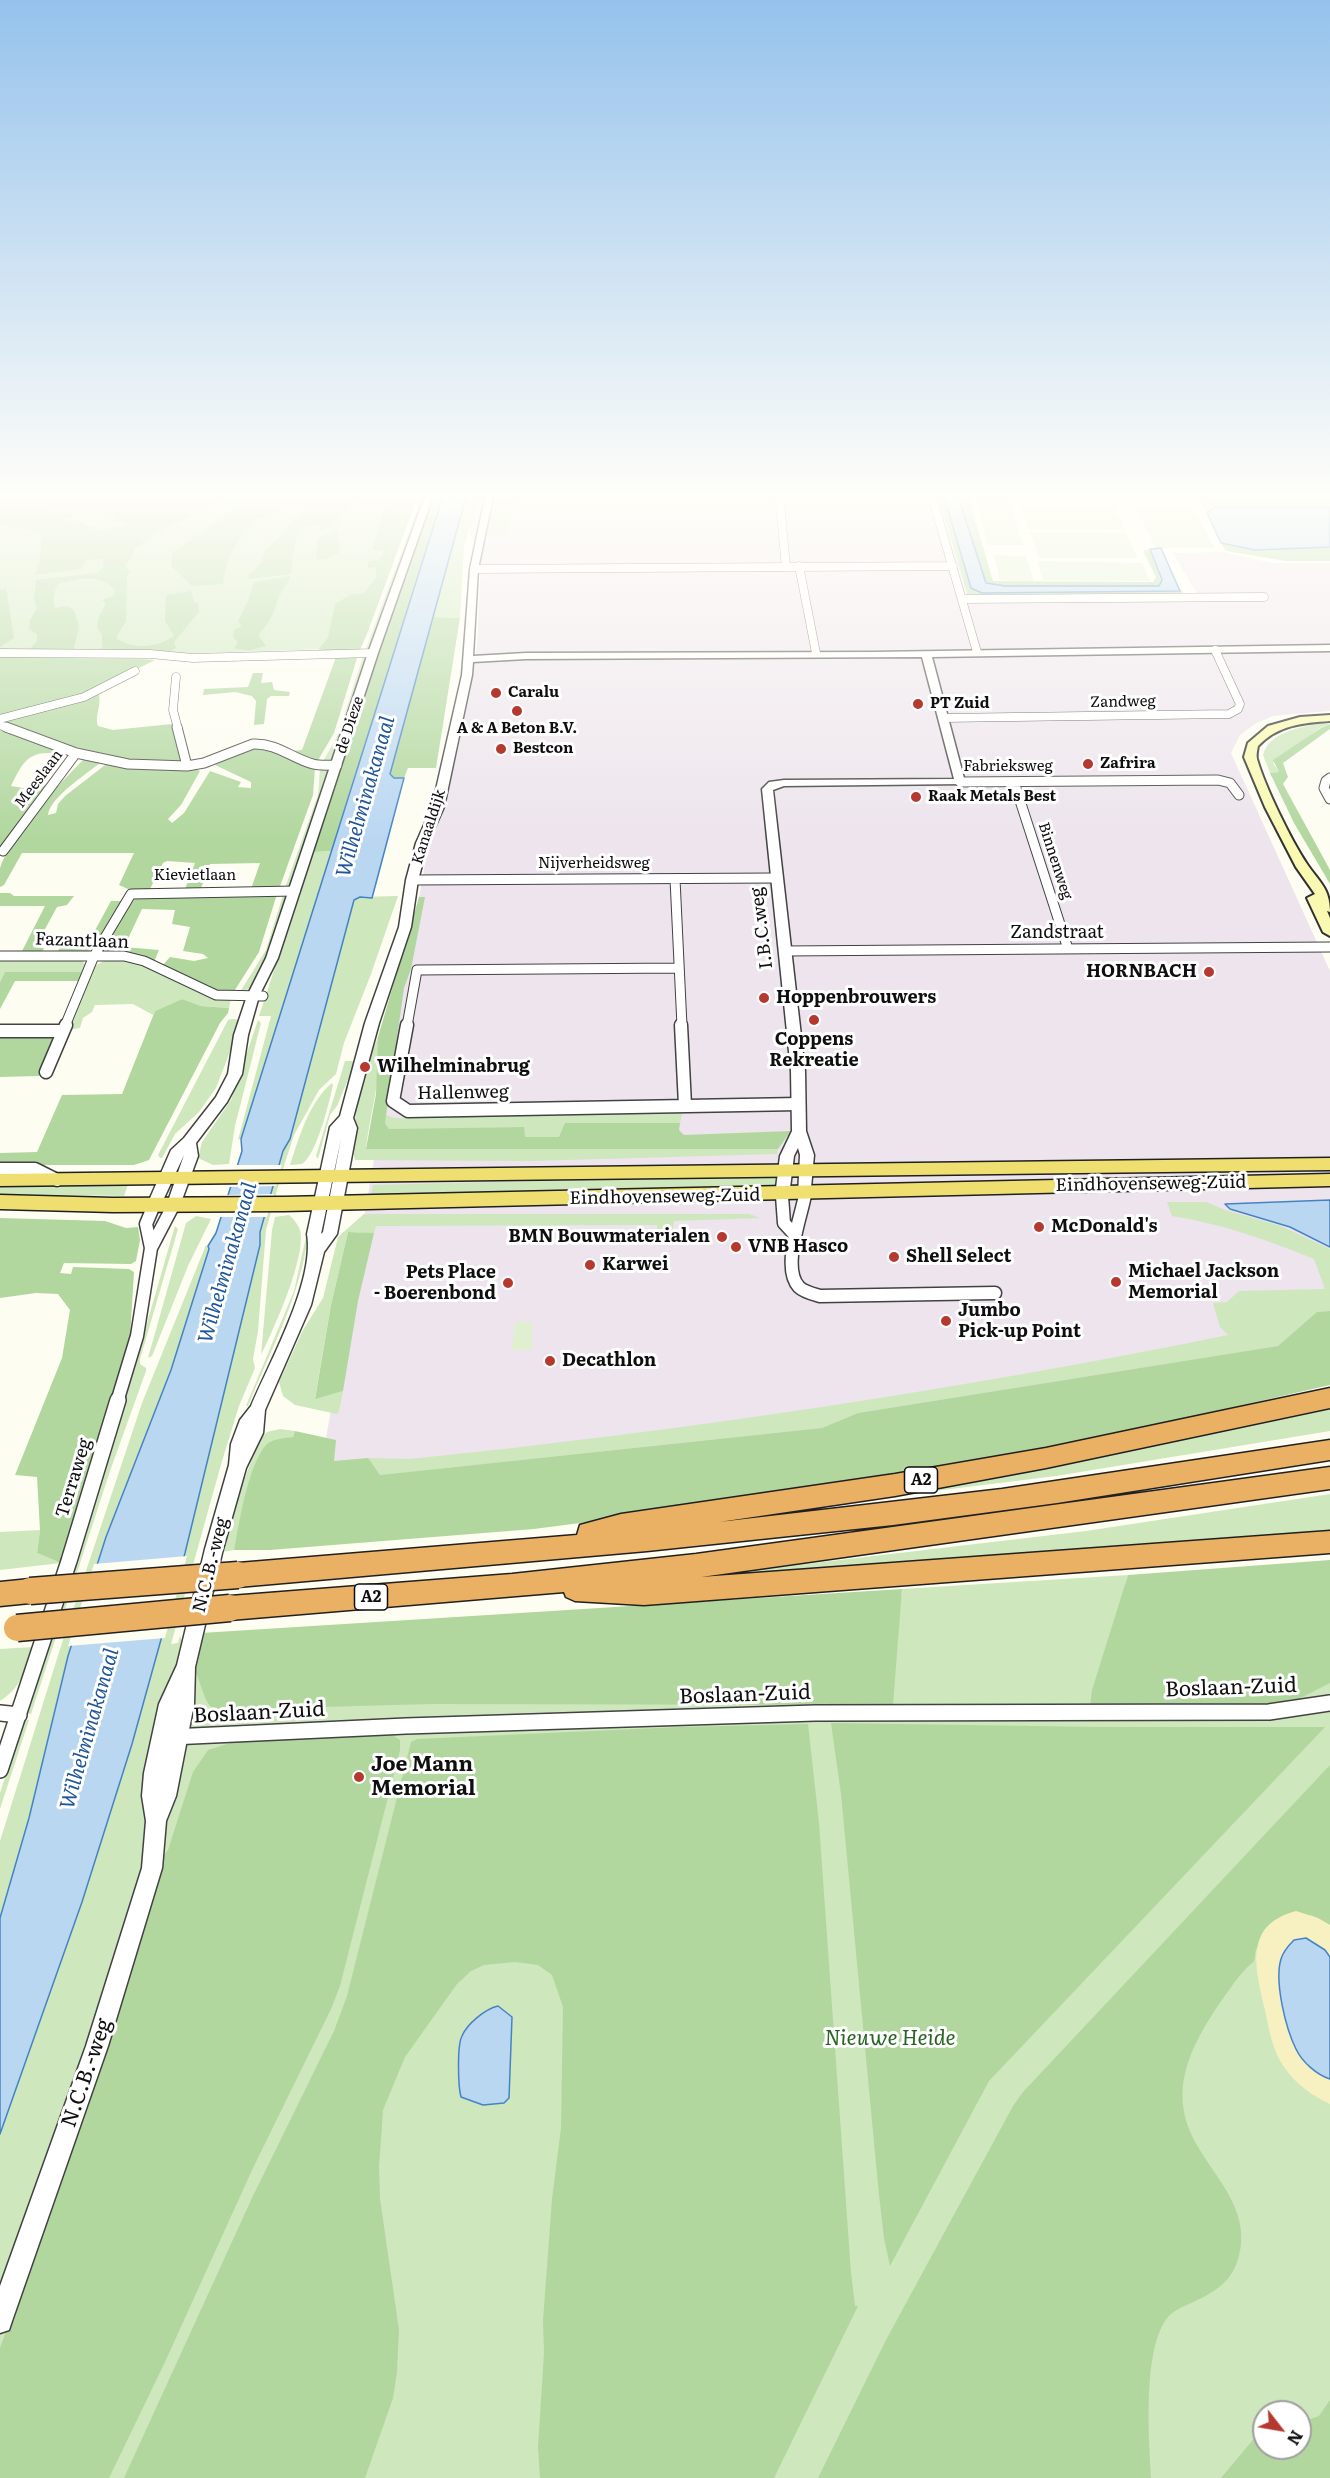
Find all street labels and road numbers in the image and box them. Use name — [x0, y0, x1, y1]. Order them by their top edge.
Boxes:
street label: Zandweg — [1090, 692, 1156, 712]
street label: de Dieze — [332, 694, 368, 756]
street label: Meeslaan — [11, 746, 67, 812]
street label: Fabrieksweg — [963, 758, 1053, 776]
street label: Kanaaldijk — [408, 787, 450, 867]
street label: Binnenweg — [1034, 820, 1076, 902]
street label: Nijverheidsweg — [538, 855, 650, 873]
street label: Kievietlaan — [154, 867, 236, 885]
street label: I.B.C.weg — [746, 886, 778, 970]
street label: Zandstraat — [1010, 922, 1104, 944]
street label: Fazantlaan — [35, 929, 129, 953]
street label: Hallenweg — [417, 1081, 509, 1105]
street label: Eindhovenseweg-Zuid — [1055, 1172, 1247, 1196]
street label: Eindhovenseweg-Zuid — [569, 1185, 761, 1209]
street label: Terraweg — [52, 1436, 96, 1520]
road number: A2 — [904, 1467, 938, 1493]
street label: N.C.B.-weg — [189, 1515, 233, 1615]
road number: A2 — [354, 1584, 388, 1610]
street label: Boslaan-Zuid — [1165, 1673, 1297, 1703]
street label: Boslaan-Zuid — [679, 1680, 811, 1710]
street label: Boslaan-Zuid — [192, 1697, 326, 1729]
street label: N.C.B.-weg — [57, 2015, 117, 2131]

